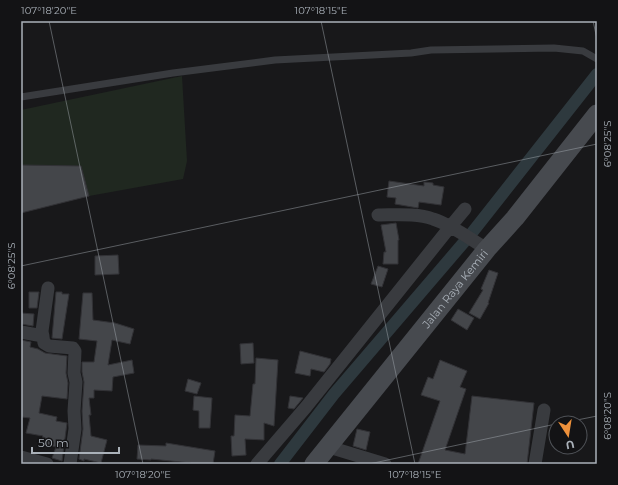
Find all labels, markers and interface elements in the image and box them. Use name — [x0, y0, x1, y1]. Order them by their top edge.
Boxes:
text: 107°18'20"E — [21, 4, 77, 17]
text: 107°18'15"E — [295, 4, 348, 17]
text: 6°08'25"S — [601, 121, 614, 167]
text: 6°08'25"S — [5, 243, 18, 289]
street label: Jalan Raya Kemiri — [418, 246, 491, 332]
text: 6°08'20"S — [601, 392, 614, 440]
north arrow — [548, 415, 588, 455]
scale bar — [32, 429, 119, 455]
text: 50 m — [38, 435, 69, 450]
text: U — [564, 437, 576, 453]
text: 107°18'20"E — [115, 468, 171, 481]
text: 107°18'15"E — [389, 468, 442, 481]

